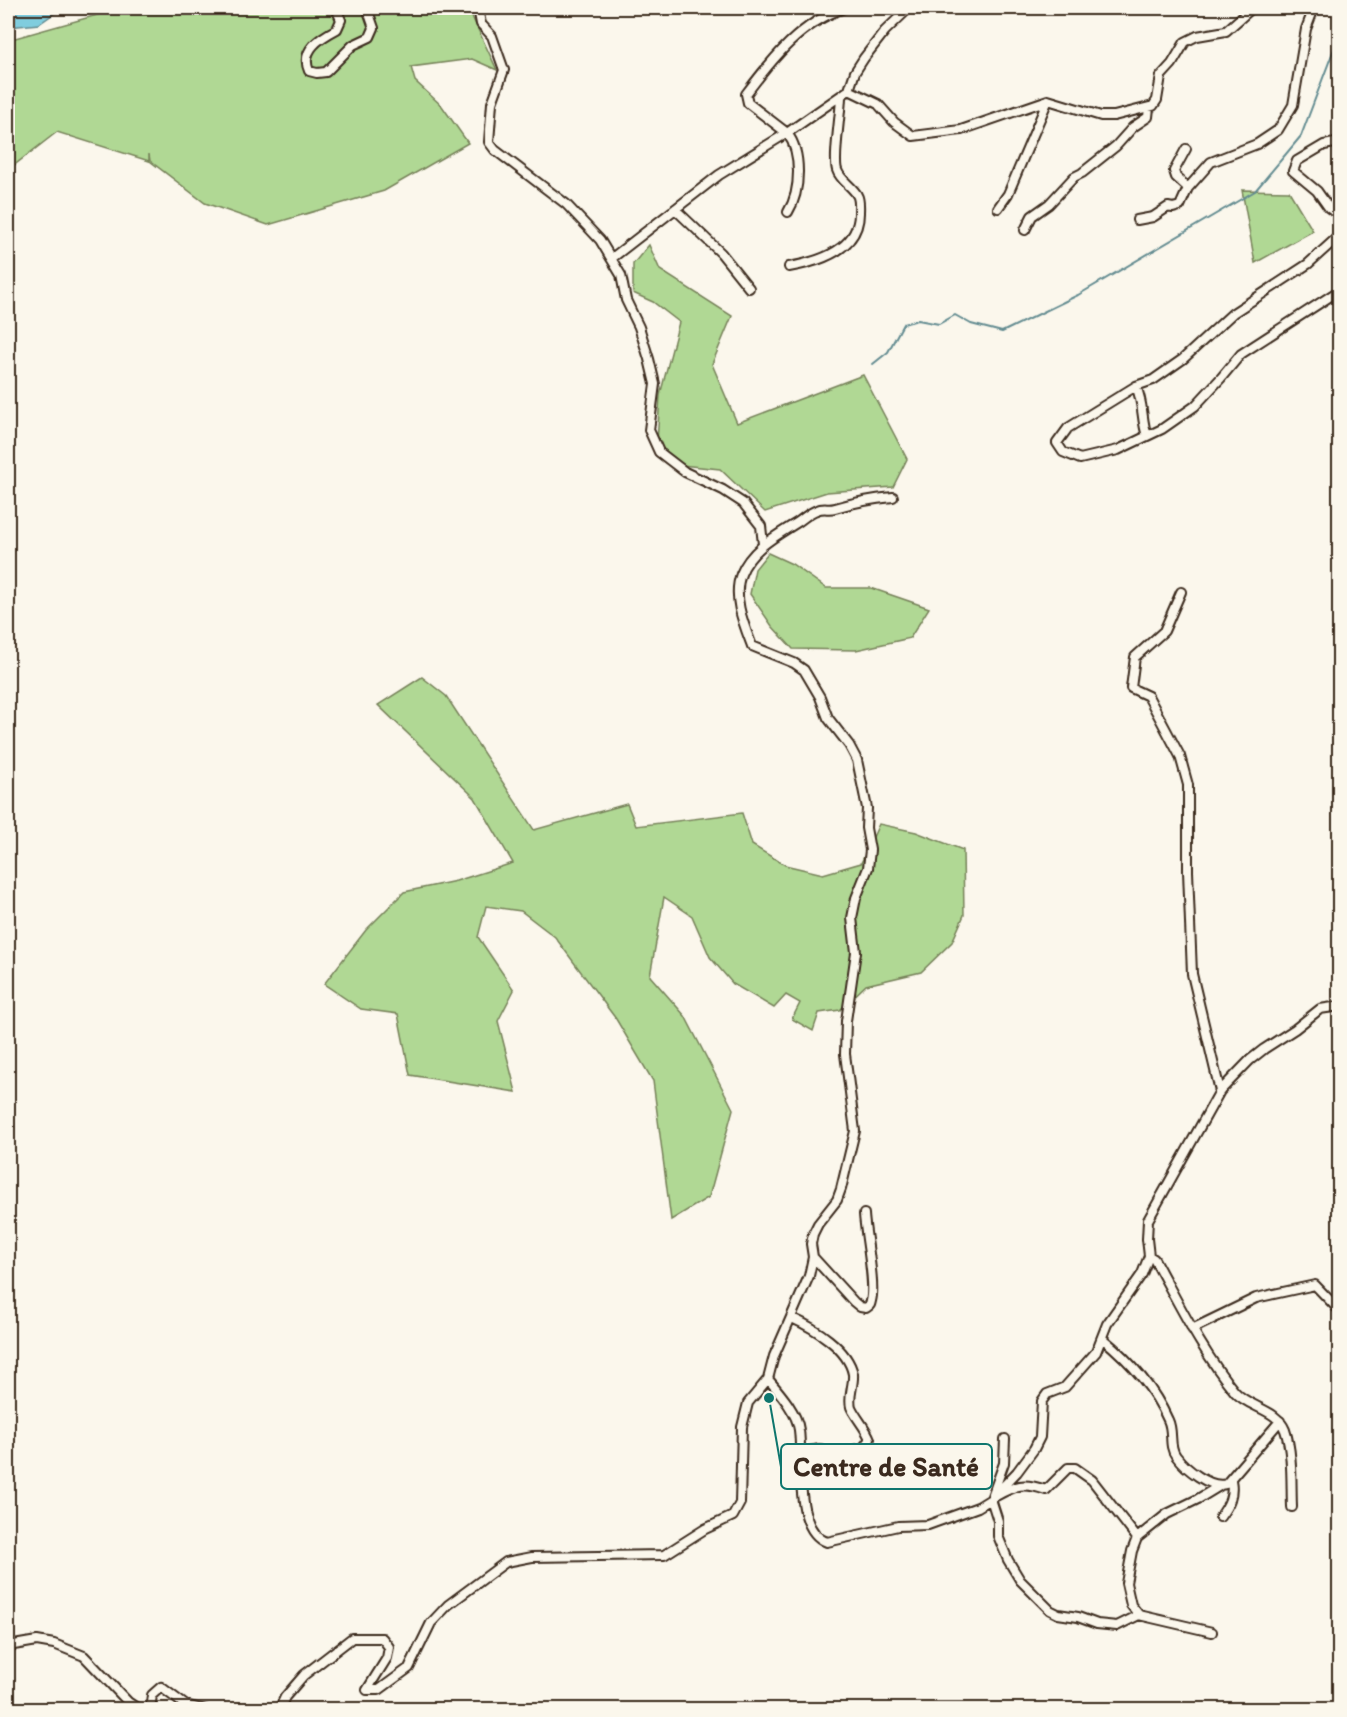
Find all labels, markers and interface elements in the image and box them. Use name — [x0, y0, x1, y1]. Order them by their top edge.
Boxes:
callout: Centre de Santé — [781, 1444, 992, 1489]
text: Centre de Santé — [793, 1450, 979, 1483]

